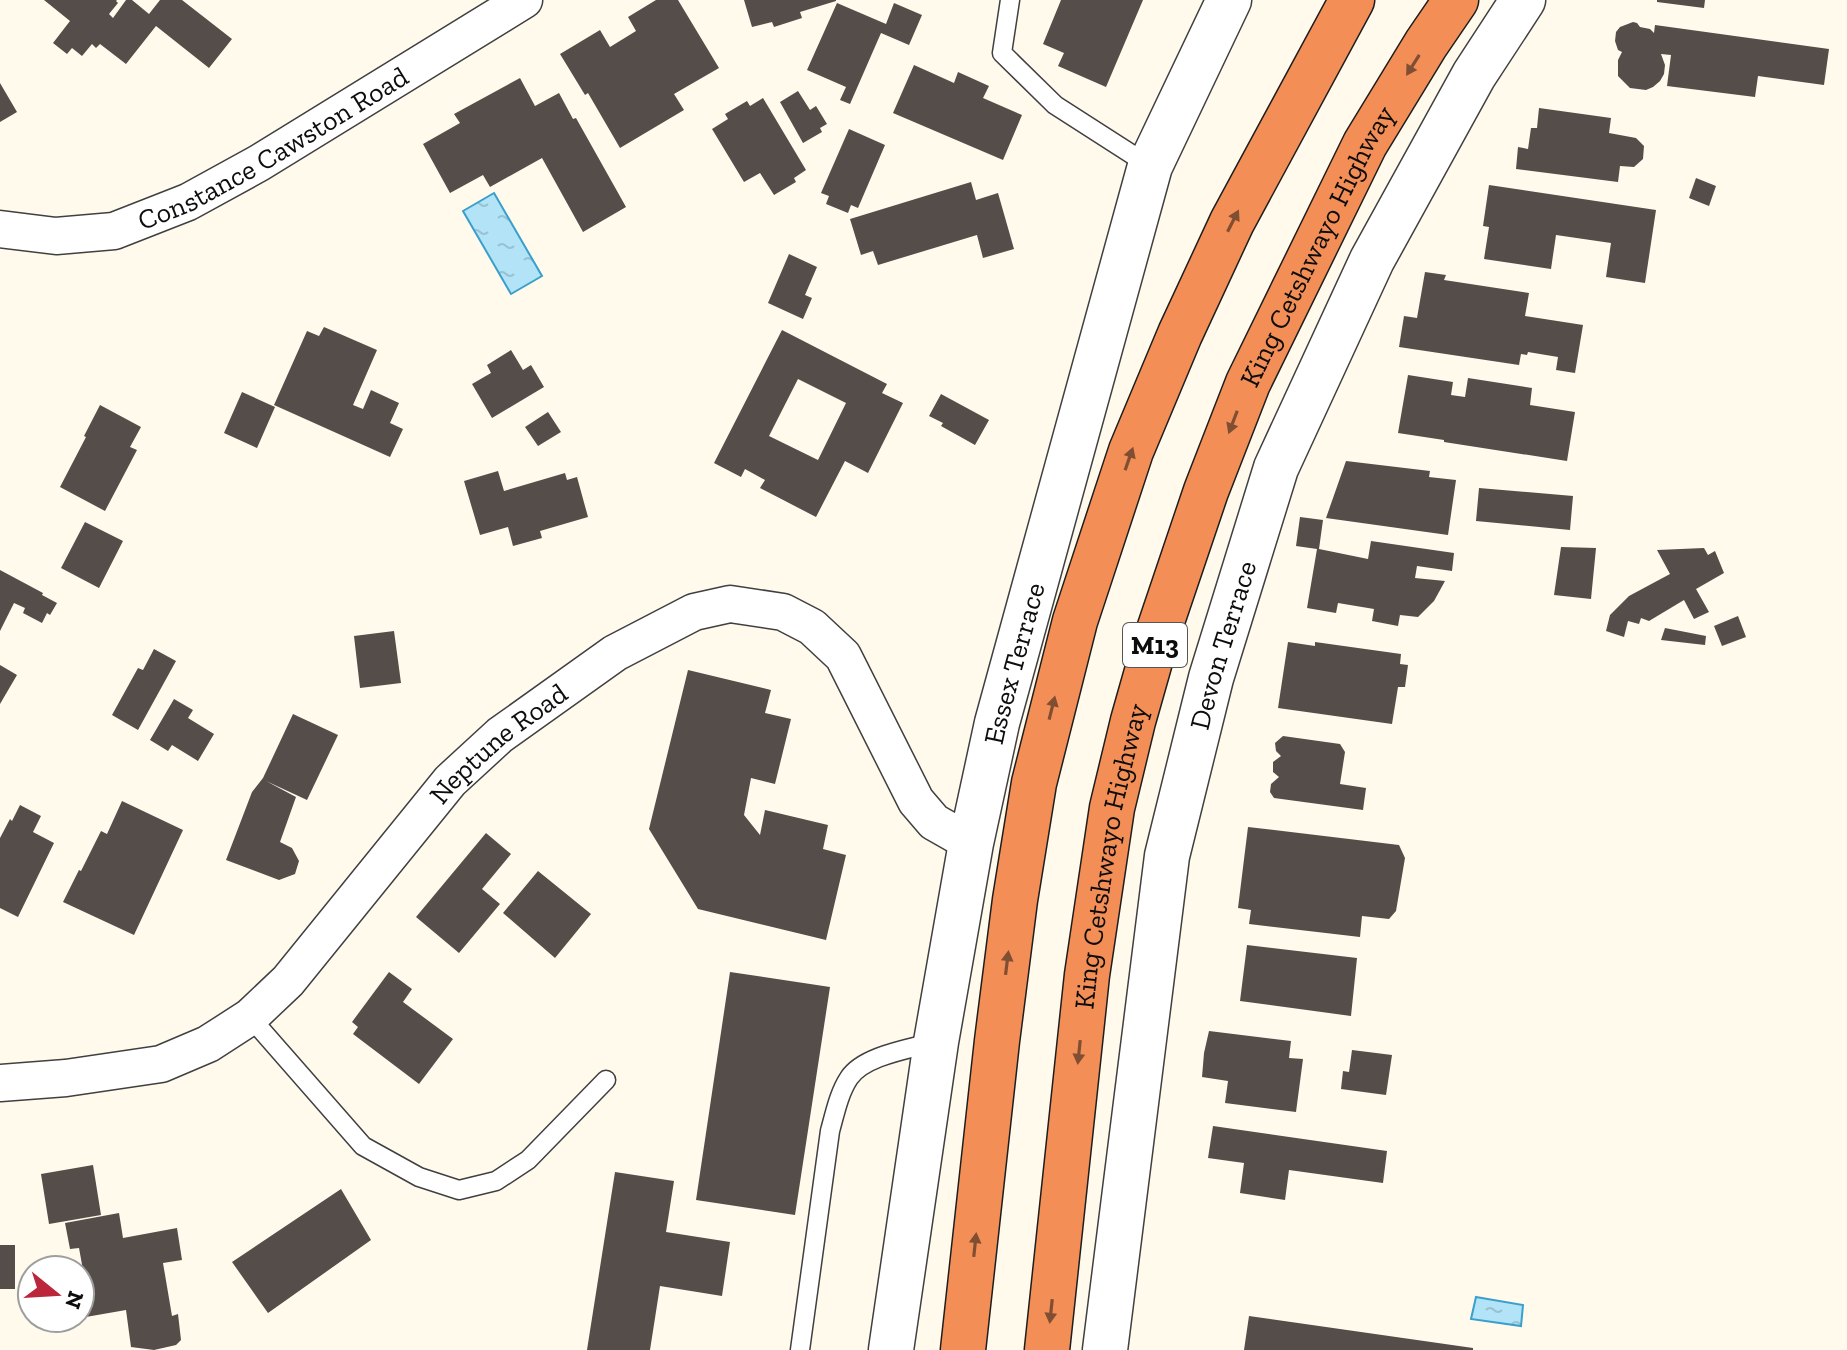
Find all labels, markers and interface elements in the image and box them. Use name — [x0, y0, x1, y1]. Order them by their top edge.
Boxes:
one-way arrow — [1407, 54, 1421, 76]
street label: Constance Cawston Road — [133, 60, 414, 237]
street label: King Cetshwayo Highway — [1233, 99, 1402, 392]
one-way arrow — [1226, 210, 1240, 233]
one-way arrow — [1226, 410, 1239, 434]
one-way arrow — [1123, 447, 1135, 471]
street label: Devon Terrace — [1183, 557, 1263, 733]
street label: Essex Terrace — [977, 579, 1052, 747]
road number: M13 — [1123, 623, 1187, 667]
street label: Neptune Road — [422, 676, 574, 811]
one-way arrow — [1047, 695, 1059, 720]
street label: King Cetshwayo Highway — [1067, 699, 1154, 1011]
one-way arrow — [1001, 950, 1014, 975]
one-way arrow — [1072, 1040, 1085, 1065]
one-way arrow — [968, 1232, 981, 1257]
north arrow — [16, 1254, 96, 1334]
text: N — [59, 1288, 90, 1312]
one-way arrow — [1044, 1299, 1057, 1324]

